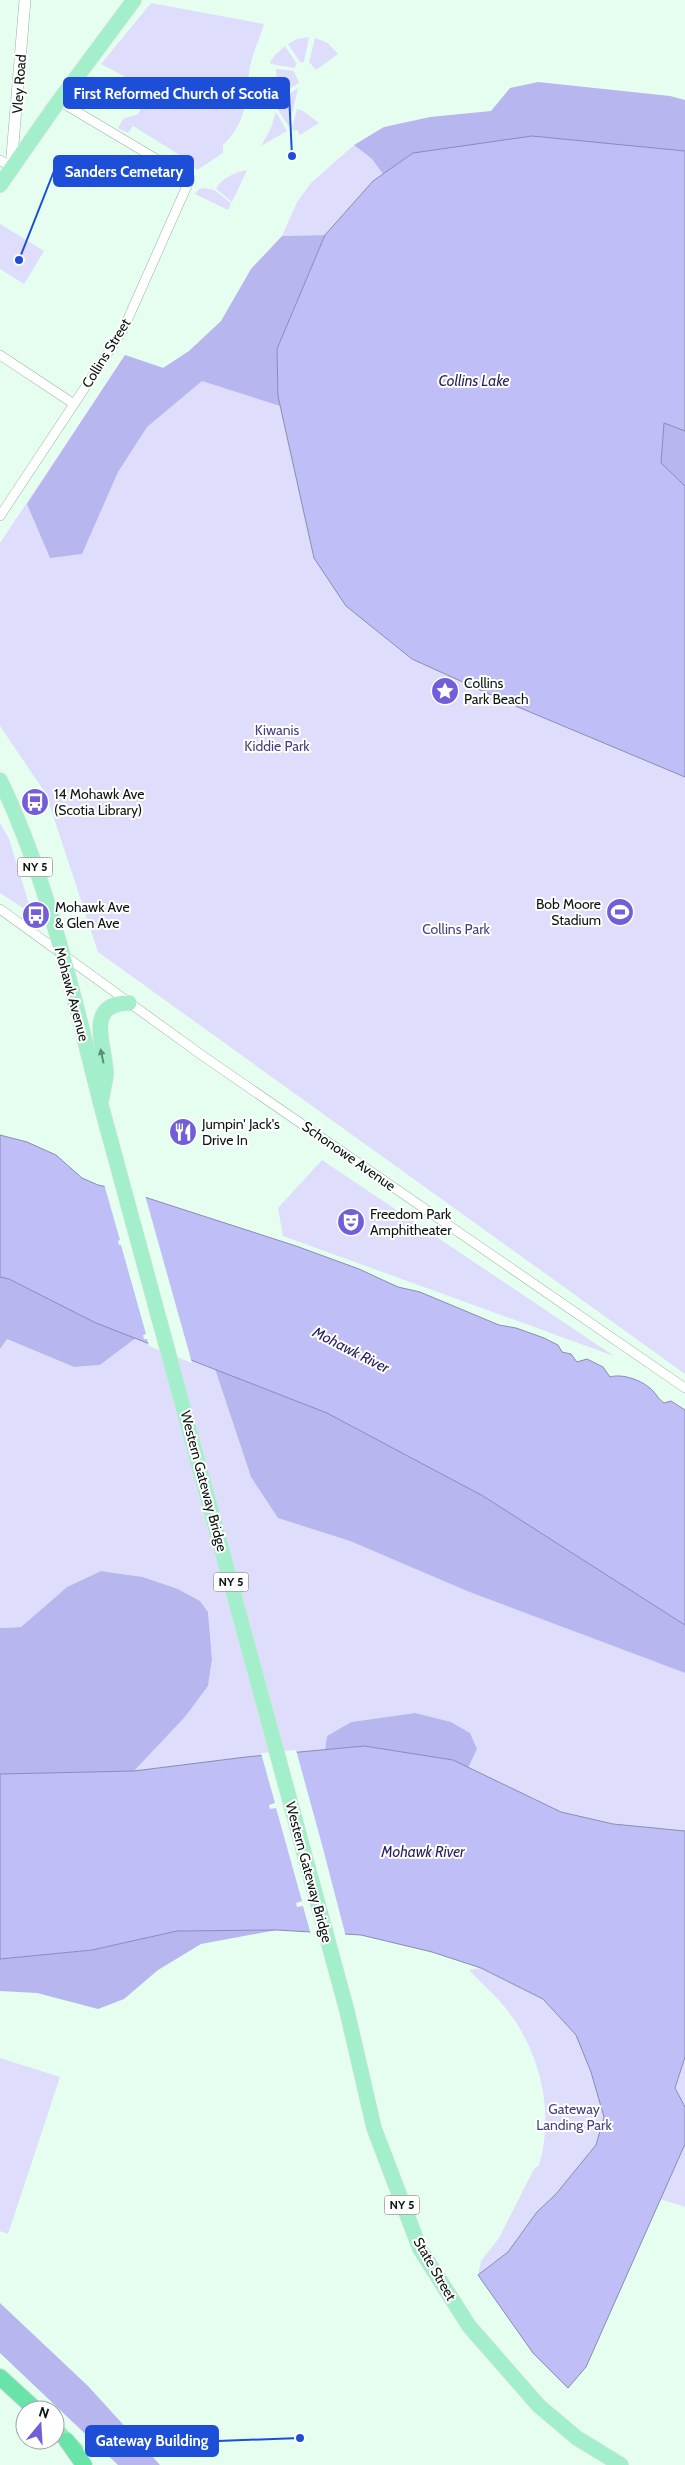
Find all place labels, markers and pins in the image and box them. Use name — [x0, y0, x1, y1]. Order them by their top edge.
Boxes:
callout: First Reformed Church of Scotia — [64, 78, 289, 108]
callout: Sanders Cemetary — [54, 156, 193, 186]
place label: Collins Park Beach — [464, 674, 529, 708]
place icon: Collins Park Beach — [430, 676, 460, 706]
place label: 14 Mohawk Ave (Scotia Library) — [54, 785, 144, 819]
bus stop icon: 14 Mohawk Ave (Scotia Library) — [20, 787, 50, 817]
place label: Bob Moore Stadium — [536, 895, 601, 929]
sports icon: Bob Moore Stadium — [605, 897, 635, 927]
place label: Mohawk Ave & Glen Ave — [55, 898, 130, 932]
bus stop icon: Mohawk Ave & Glen Ave — [21, 900, 51, 930]
place label: Jumpin' Jack's Drive In — [201, 1115, 280, 1149]
restaurant icon: Jumpin' Jack's Drive In — [168, 1117, 198, 1147]
place label: Freedom Park Amphitheater — [370, 1205, 452, 1239]
theatre icon: Freedom Park Amphitheater — [336, 1207, 366, 1237]
callout: Gateway Building — [86, 2426, 218, 2456]

